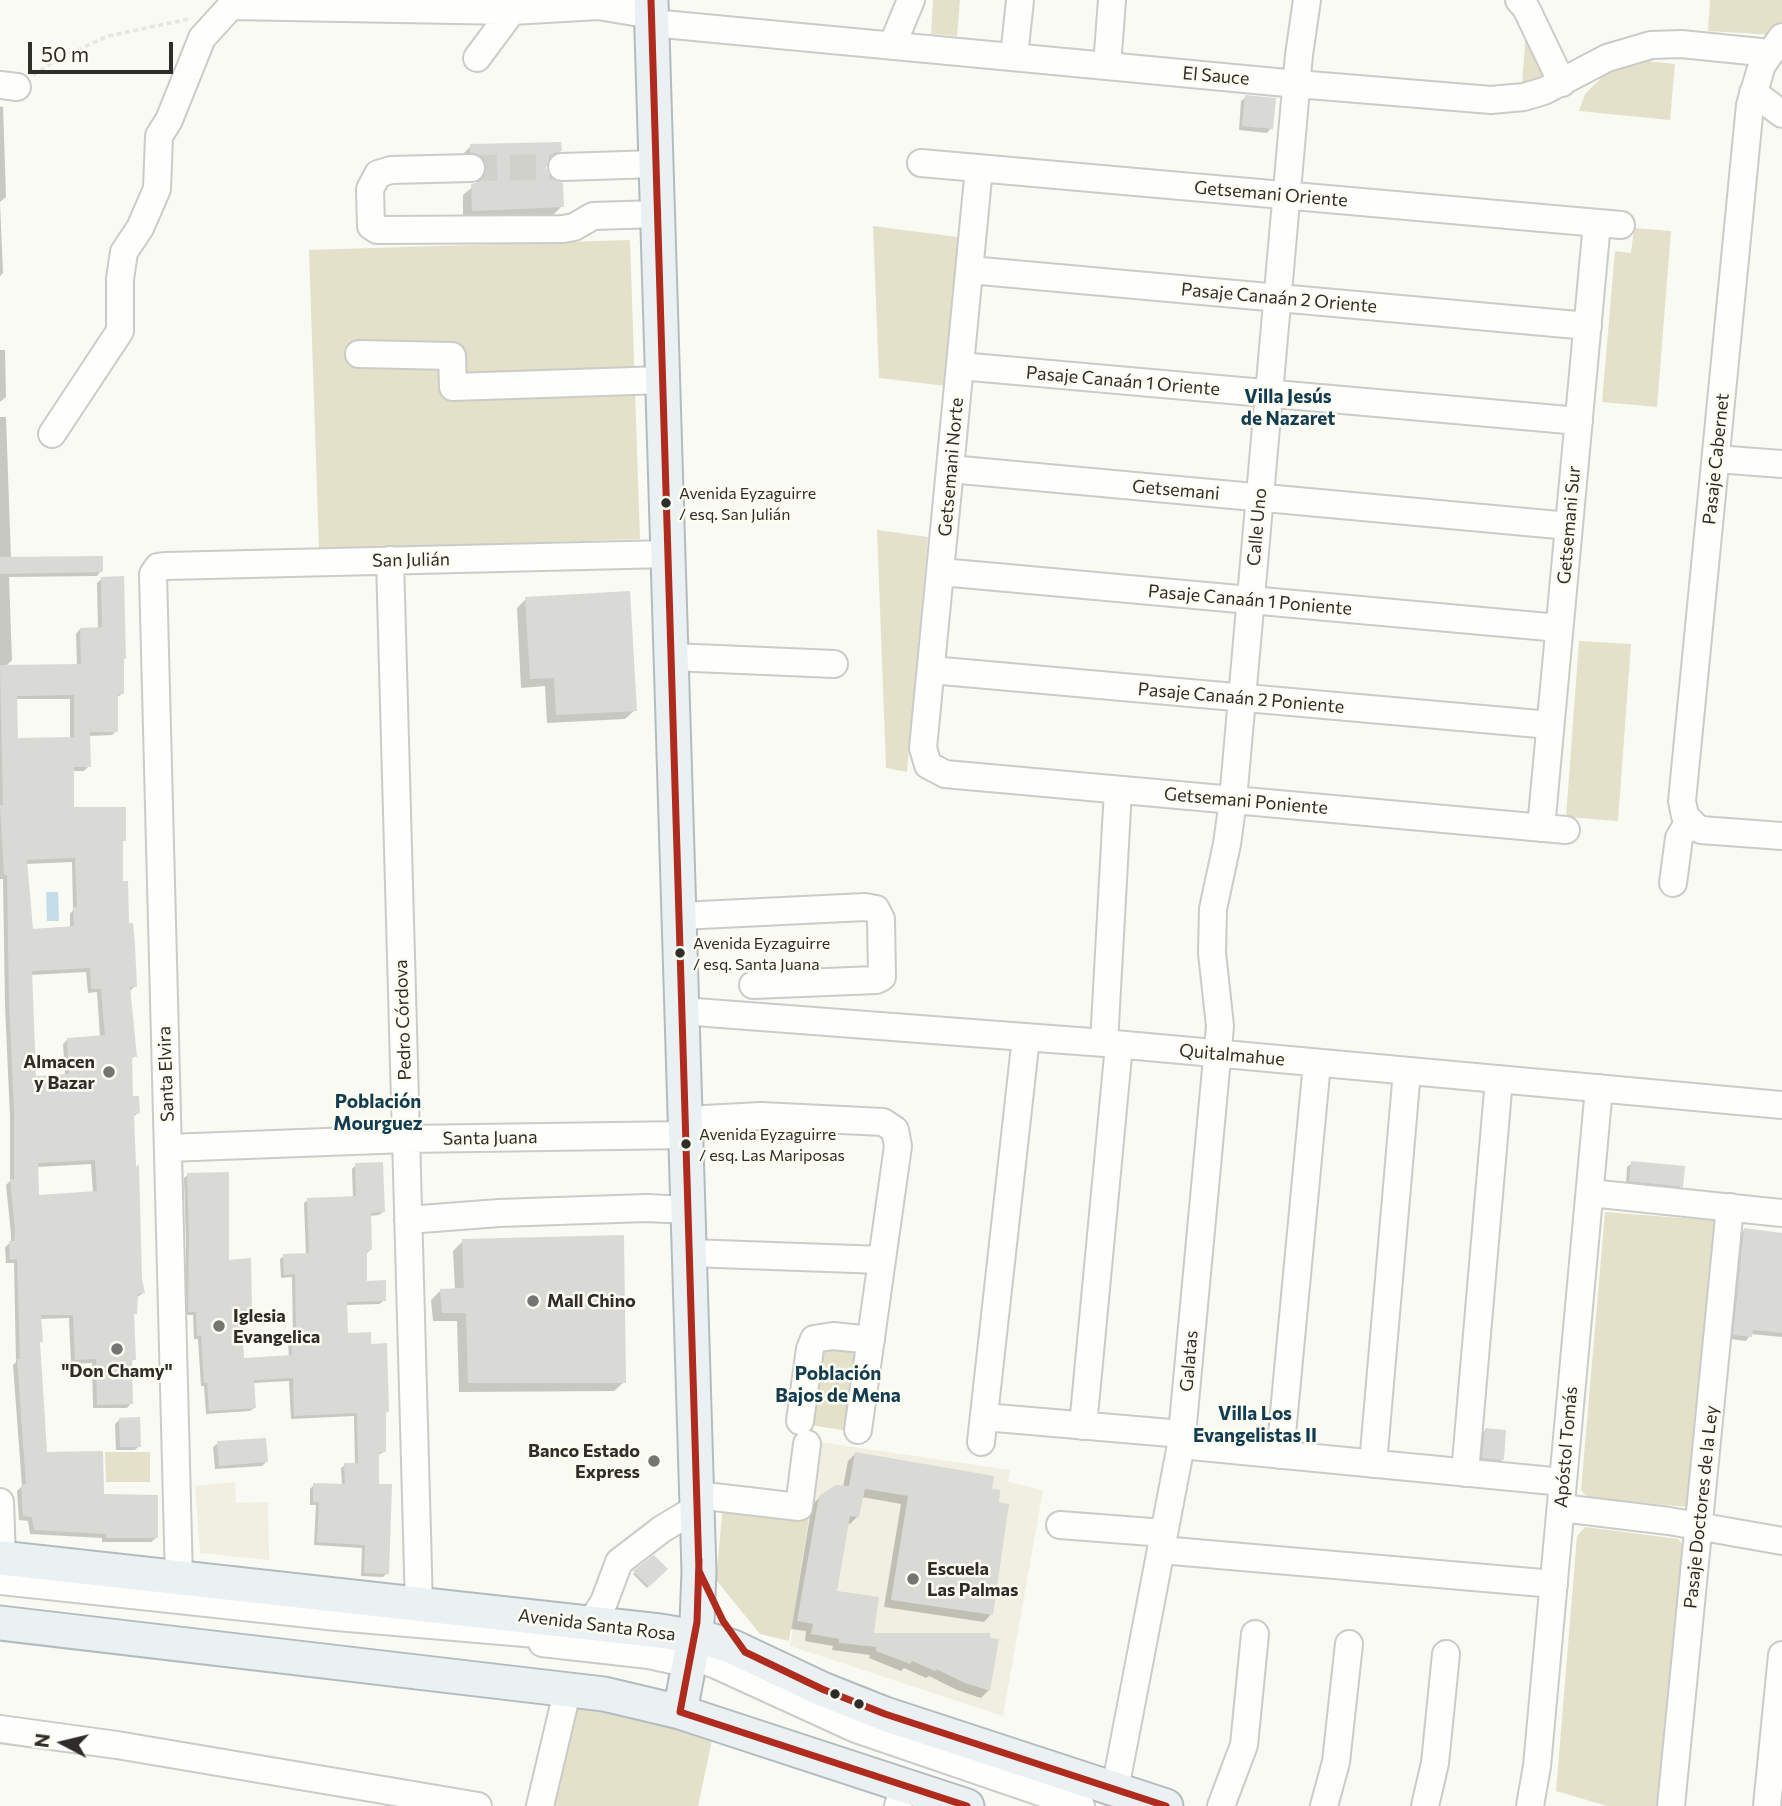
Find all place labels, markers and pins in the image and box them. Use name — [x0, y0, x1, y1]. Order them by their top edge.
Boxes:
place label: Avenida Eyzaguirre / esq. San Julián — [679, 484, 816, 522]
marker: Avenida Eyzaguirre / esq. San Julián — [659, 496, 673, 510]
place label: Avenida Eyzaguirre / esq. Santa Juana — [693, 934, 830, 972]
marker: Avenida Eyzaguirre / esq. Santa Juana — [673, 946, 687, 960]
place label: Almacen y Bazar — [23, 1051, 95, 1094]
marker: Almacen y Bazar — [101, 1064, 117, 1080]
place label: Avenida Eyzaguirre / esq. Las Mariposas — [699, 1125, 845, 1163]
marker: Avenida Eyzaguirre / esq. Las Mariposas — [679, 1137, 693, 1151]
place label: Mall Chino — [547, 1290, 636, 1312]
marker: Mall Chino — [525, 1293, 541, 1309]
place label: Iglesia Evangelica — [233, 1305, 320, 1348]
marker: Iglesia Evangelica — [211, 1318, 227, 1334]
marker: "Don Chamy" — [109, 1341, 125, 1357]
place label: "Don Chamy" — [61, 1360, 173, 1382]
place label: Banco Estado Express — [528, 1440, 640, 1482]
marker: Banco Estado Express — [646, 1453, 662, 1469]
place label: Escuela Las Palmas — [927, 1558, 1018, 1600]
marker: Escuela Las Palmas — [905, 1571, 921, 1587]
unlabelled marker — [828, 1687, 842, 1701]
unlabelled marker — [852, 1697, 866, 1711]

